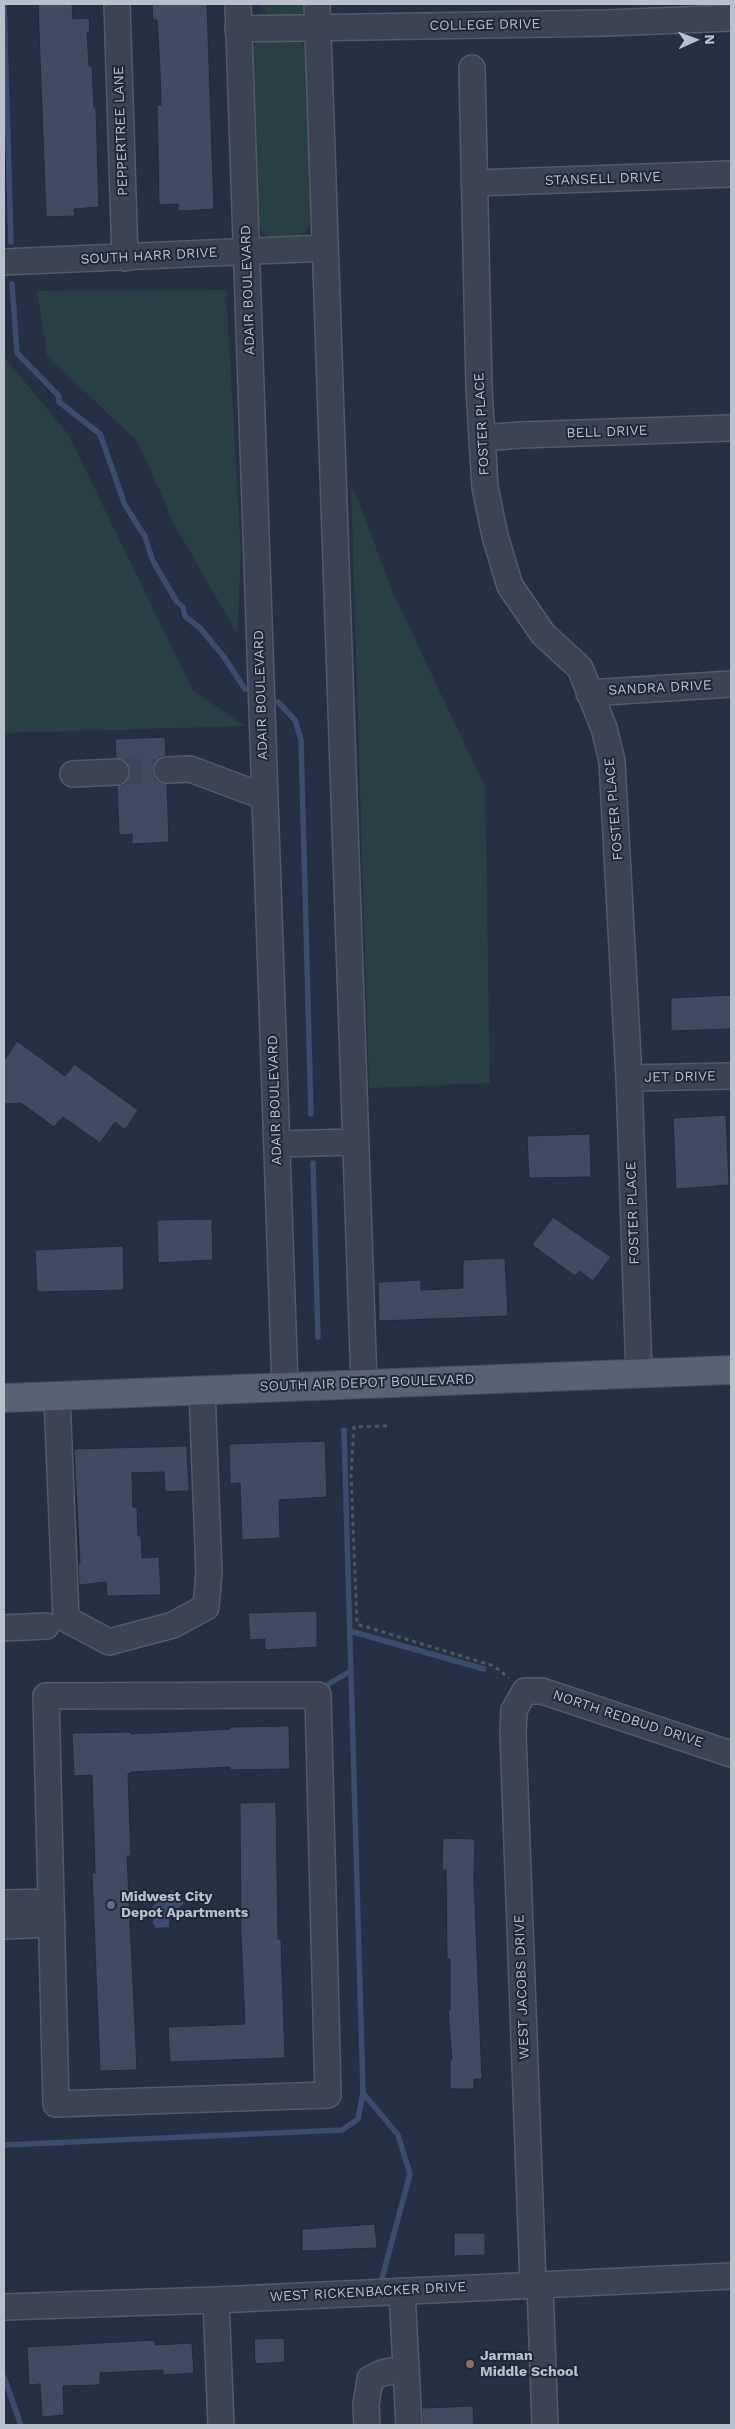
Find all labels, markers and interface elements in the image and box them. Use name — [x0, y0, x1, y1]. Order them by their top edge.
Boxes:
north arrow — [670, 15, 720, 65]
street label: COLLEGE DRIVE — [429, 16, 541, 34]
text: N — [702, 34, 718, 45]
street label: PEPPERTREE LANE — [110, 66, 132, 196]
street label: STANSELL DRIVE — [545, 169, 661, 189]
street label: ADAIR BOULEVARD — [237, 225, 259, 355]
street label: SOUTH HARR DRIVE — [80, 244, 218, 268]
street label: FOSTER PLACE — [471, 372, 493, 476]
street label: BELL DRIVE — [566, 422, 648, 442]
street label: ADAIR BOULEVARD — [250, 630, 272, 760]
street label: SANDRA DRIVE — [608, 677, 712, 699]
street label: FOSTER PLACE — [601, 757, 627, 861]
street label: ADAIR BOULEVARD — [264, 1035, 286, 1165]
street label: JET DRIVE — [644, 1068, 716, 1086]
street label: FOSTER PLACE — [623, 1161, 643, 1265]
street label: SOUTH AIR DEPOT BOULEVARD — [259, 1371, 475, 1395]
street label: NORTH REDBUD DRIVE — [551, 1687, 705, 1751]
place label: Midwest City Depot Apartments — [121, 1889, 248, 1921]
marker: Midwest City Depot Apartments — [105, 1899, 117, 1911]
street label: WEST JACOBS DRIVE — [511, 1914, 533, 2060]
street label: WEST RICKENBACKER DRIVE — [269, 2278, 467, 2306]
place label: Jarman Middle School — [480, 2348, 578, 2380]
marker: Jarman Middle School — [464, 2358, 476, 2370]

